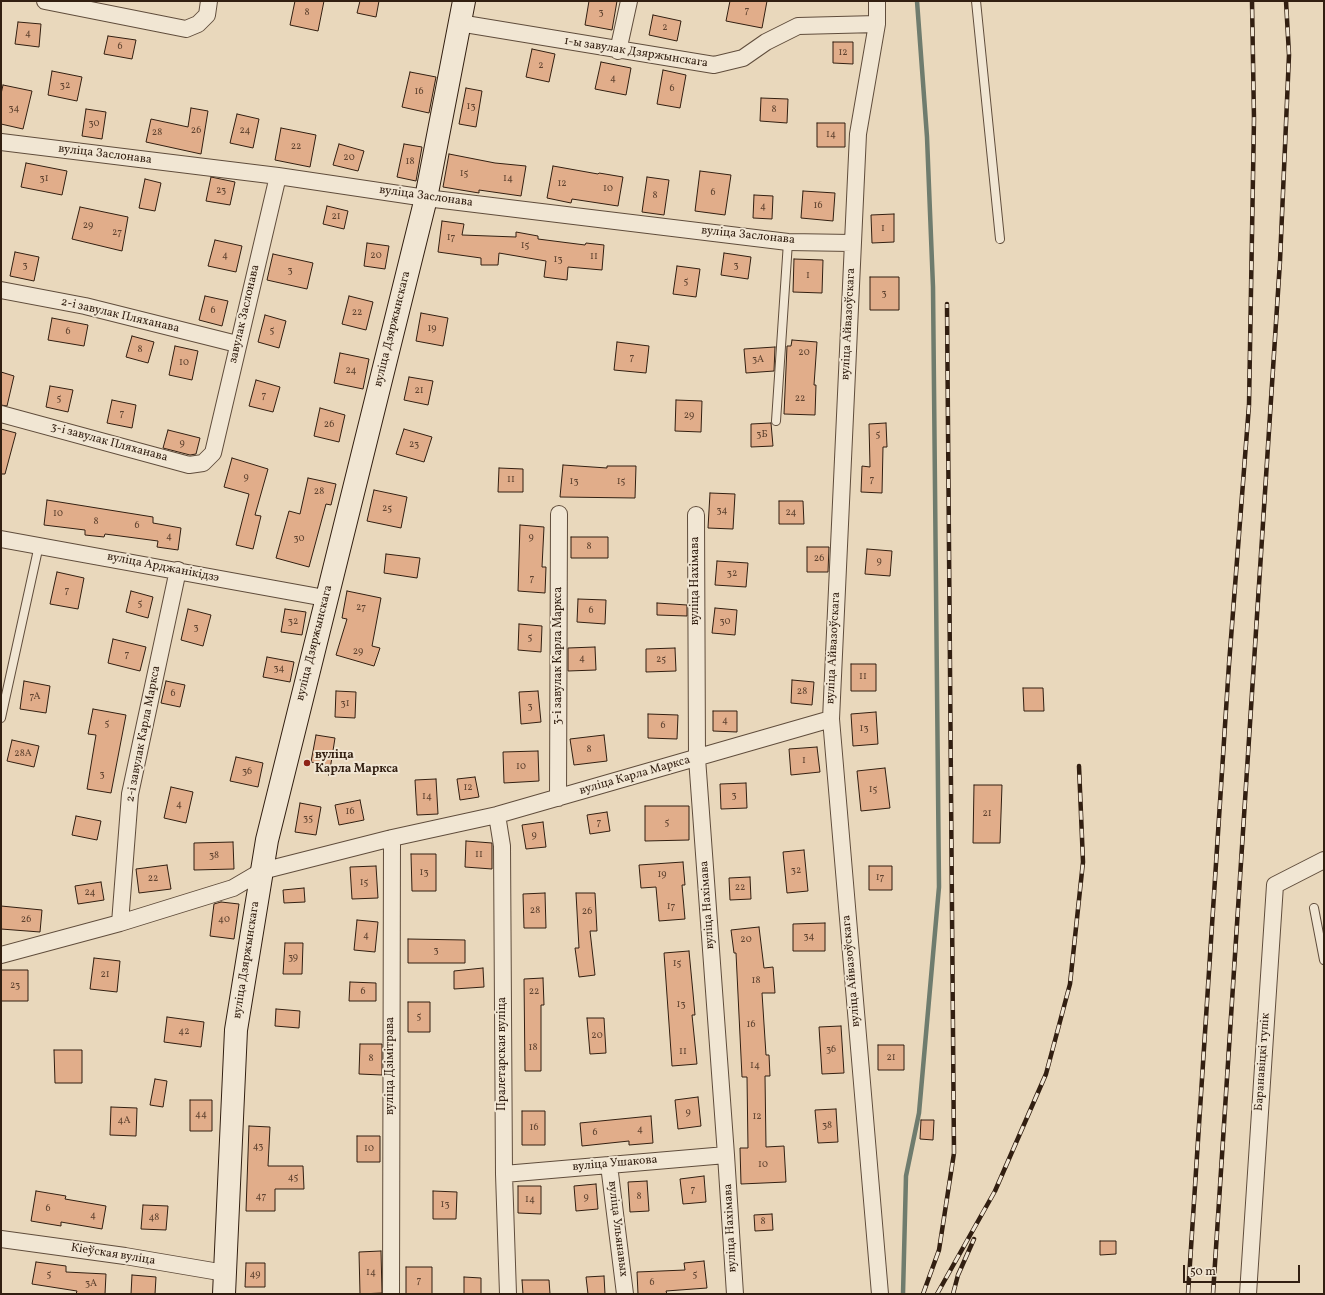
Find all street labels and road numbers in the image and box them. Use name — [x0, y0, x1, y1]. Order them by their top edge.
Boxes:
street label: 1-ы завулак Дзяржынскага — [563, 35, 709, 71]
street label: вуліца Заслонава — [57, 142, 153, 168]
street label: вуліца Заслонава — [378, 183, 474, 211]
street label: вуліца Заслонава — [700, 224, 796, 248]
street label: завулак Заслонава — [227, 263, 263, 365]
street label: вуліца Айвазоўскага — [839, 268, 859, 380]
street label: вуліца Дзяржынскага — [372, 270, 414, 388]
street label: 2-і завулак Пляханава — [59, 295, 181, 337]
street label: 3-і завулак Пляханава — [49, 420, 169, 466]
street label: вуліца Нахімава — [689, 537, 703, 625]
street label: вуліца Арджанікідзэ — [106, 550, 220, 586]
street label: вуліца Дзяржынскага — [294, 584, 336, 702]
street label: 3-і завулак Карла Маркса — [552, 587, 566, 725]
street label: вуліца Айвазоўскага — [824, 592, 844, 704]
street label: 2-і завулак Карла Маркса — [124, 665, 164, 803]
street label: вуліца Карла Маркса — [578, 753, 692, 799]
street label: вуліца Нахімава — [698, 860, 718, 950]
street label: вуліца Дзяржынскага — [231, 900, 263, 1020]
street label: вуліца Айвазоўскага — [840, 914, 864, 1028]
street label: Пралетарская вуліца — [496, 997, 510, 1111]
street label: Баранавіцкі тупік — [1252, 1012, 1274, 1112]
street label: вуліца Дзімітрава — [384, 1017, 398, 1115]
street label: вуліца Ушакова — [572, 1153, 658, 1175]
street label: вуліца Ульянавых — [604, 1180, 630, 1278]
street label: вуліца Нахімава — [721, 1183, 741, 1273]
street label: Кіеўская вуліца — [70, 1241, 156, 1269]

